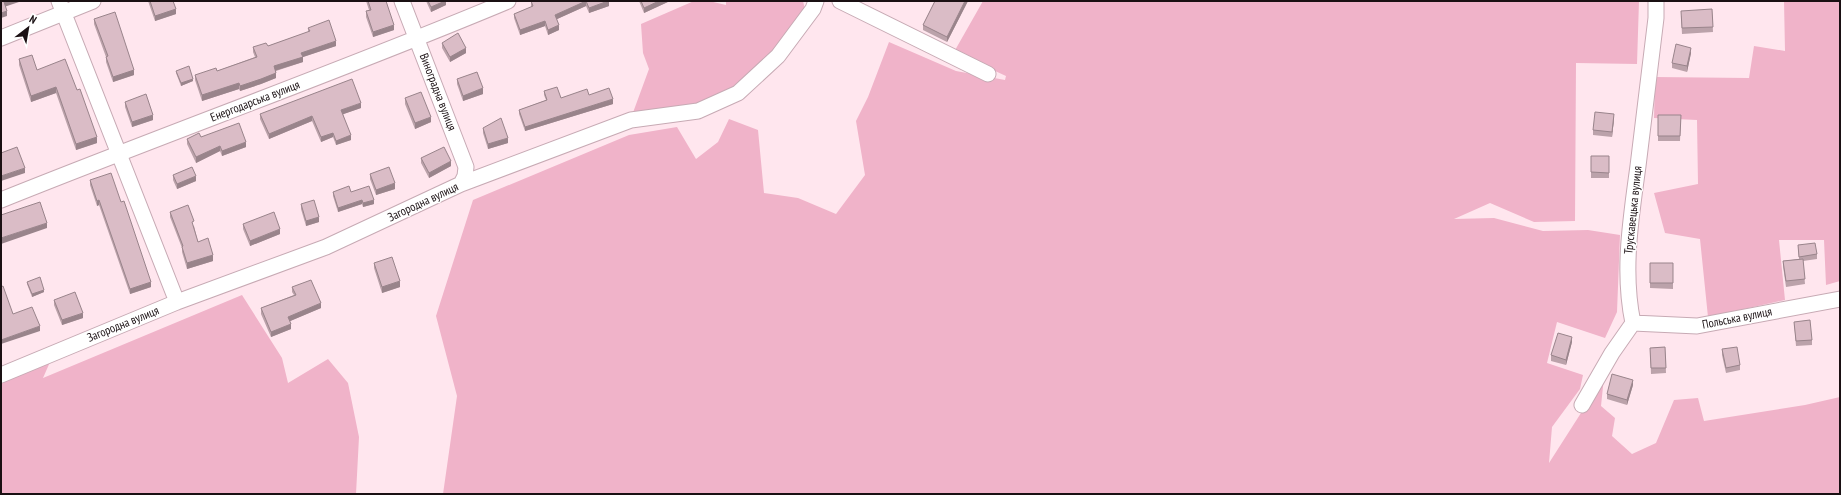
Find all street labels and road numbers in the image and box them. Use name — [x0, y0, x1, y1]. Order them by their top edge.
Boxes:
street label: Виноградна вулиця — [417, 51, 460, 133]
street label: Енергодарська вулиця — [208, 76, 302, 124]
street label: Трускавецька вулиця — [1620, 165, 1645, 255]
street label: Загородна вулиця — [385, 179, 461, 224]
street label: Загородна вулиця — [85, 302, 161, 345]
street label: Польська вулиця — [1701, 303, 1773, 332]

